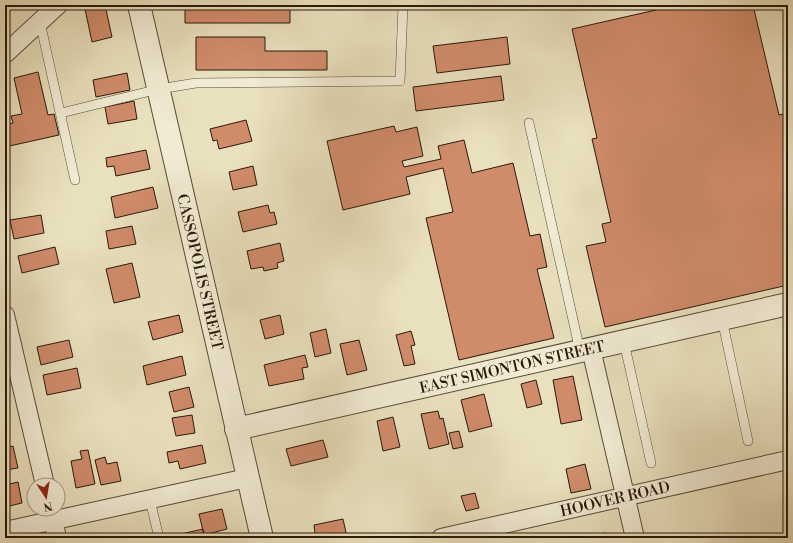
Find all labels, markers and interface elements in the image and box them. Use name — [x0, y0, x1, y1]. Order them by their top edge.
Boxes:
street label: CASSOPOLIS STREET — [172, 192, 227, 353]
street label: EAST SIMONTON STREET — [418, 337, 607, 398]
north arrow — [26, 477, 66, 517]
street label: HOOVER ROAD — [558, 478, 672, 521]
text: N — [42, 498, 54, 514]

